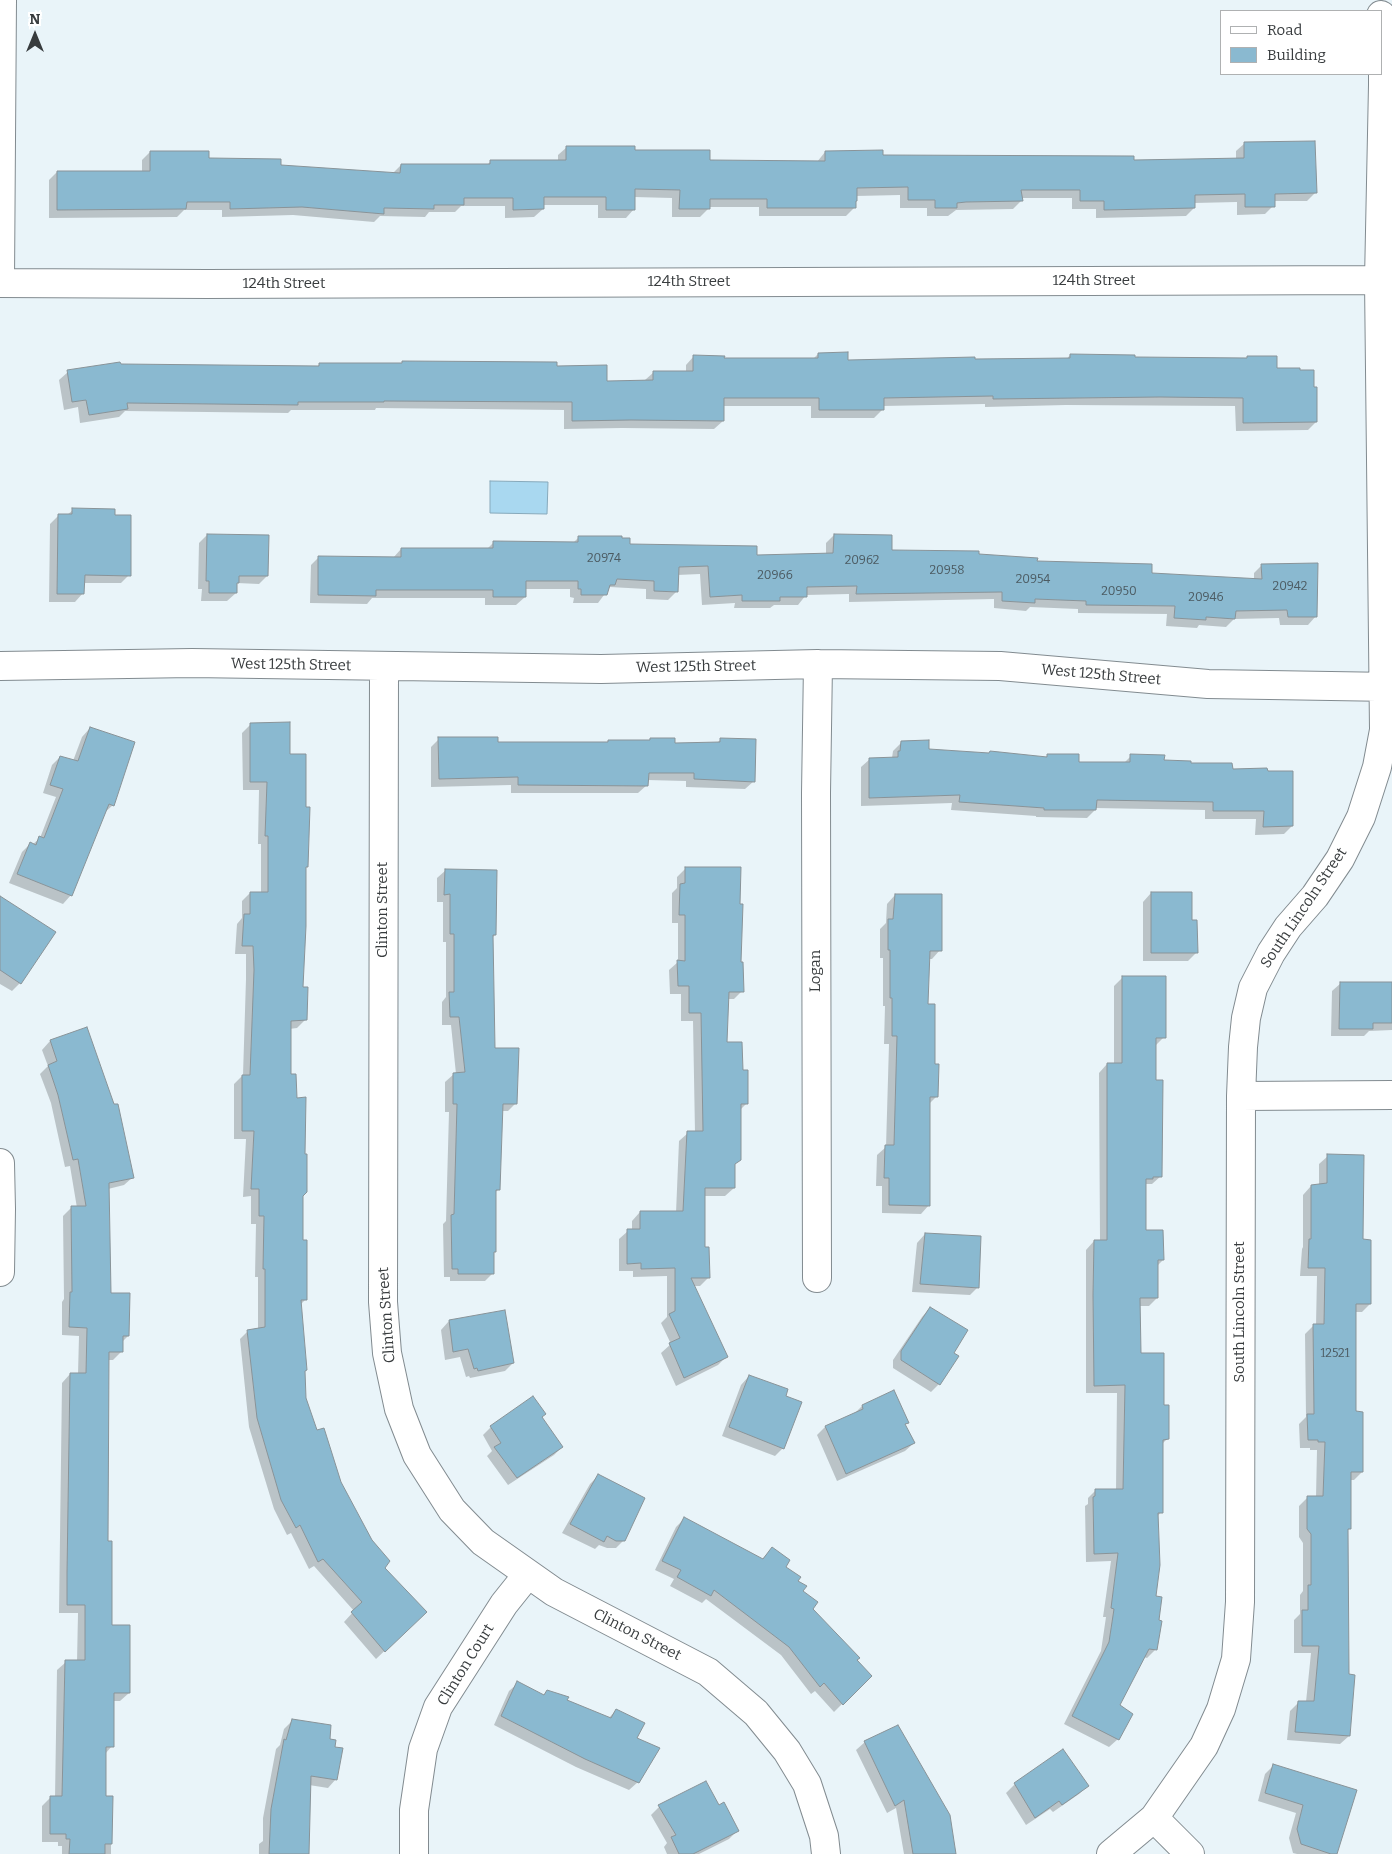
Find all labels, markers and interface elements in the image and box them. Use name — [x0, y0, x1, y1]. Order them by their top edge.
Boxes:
north arrow — [10, 10, 60, 60]
legend — [1220, 10, 1382, 75]
text: N — [30, 11, 40, 28]
text: Road — [1267, 21, 1302, 39]
text: Building — [1267, 46, 1326, 64]
street label: 124th Street — [1053, 272, 1135, 290]
street label: 124th Street — [648, 273, 730, 291]
street label: 124th Street — [243, 275, 325, 293]
house number: 20974 — [587, 552, 621, 566]
house number: 20962 — [845, 554, 879, 568]
house number: 20958 — [930, 564, 964, 578]
house number: 20966 — [757, 569, 793, 583]
house number: 20954 — [1016, 573, 1050, 587]
house number: 20942 — [1273, 580, 1307, 594]
house number: 20950 — [1101, 585, 1137, 599]
house number: 20946 — [1188, 591, 1224, 605]
street label: West 125th Street — [231, 655, 351, 675]
street label: West 125th Street — [636, 657, 756, 677]
street label: West 125th Street — [1040, 661, 1162, 689]
street label: South Lincoln Street — [1257, 844, 1351, 972]
street label: Clinton Street — [374, 862, 392, 958]
street label: Logan — [807, 950, 825, 992]
street label: South Lincoln Street — [1231, 1241, 1249, 1383]
street label: Clinton Street — [375, 1266, 399, 1364]
house number: 12521 — [1320, 1347, 1350, 1361]
street label: Clinton Street — [590, 1605, 684, 1665]
street label: Clinton Court — [434, 1621, 498, 1709]

